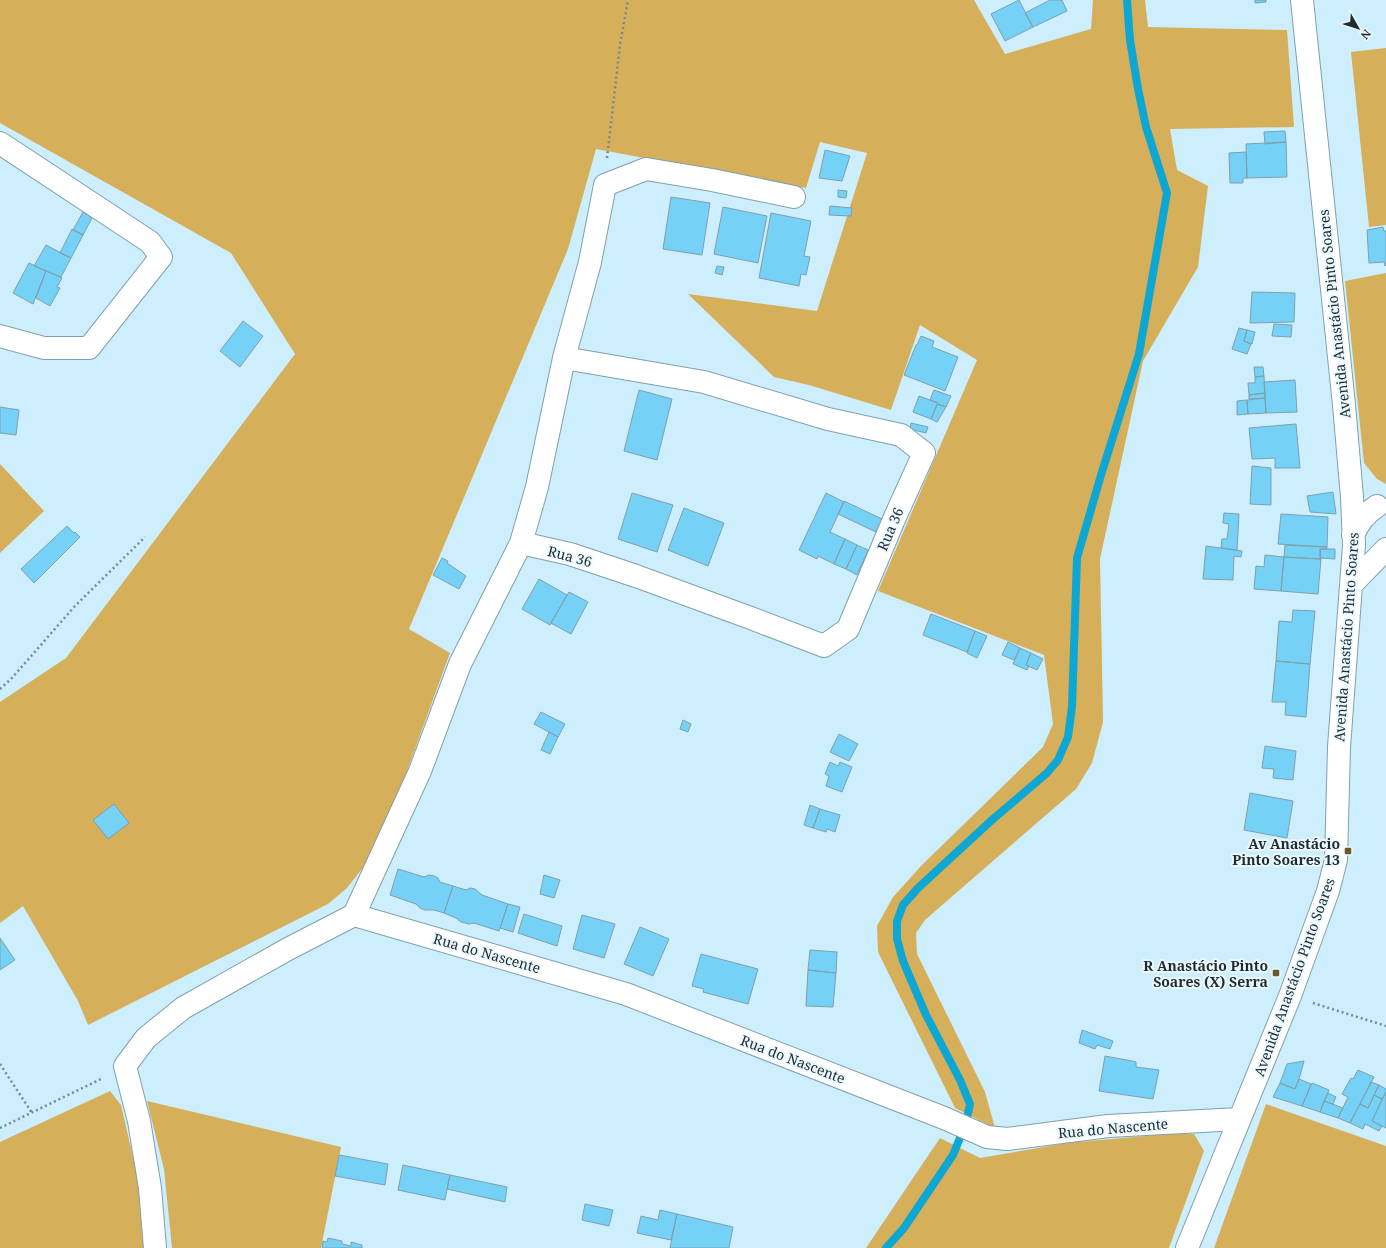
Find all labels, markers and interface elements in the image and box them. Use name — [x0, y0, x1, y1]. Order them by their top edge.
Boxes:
north arrow — [1338, 8, 1378, 48]
text: N — [1357, 27, 1375, 43]
street label: Avenida Anastácio Pinto Soares — [1314, 209, 1354, 419]
street label: Rua 36 — [872, 504, 908, 554]
street label: Avenida Anastácio Pinto Soares — [1329, 532, 1363, 742]
street label: Rua 36 — [546, 541, 594, 571]
place label: Av Anastácio Pinto Soares 13 — [1232, 834, 1340, 869]
marker: Av Anastácio Pinto Soares 13 — [1343, 846, 1353, 856]
street label: Avenida Anastácio Pinto Soares — [1249, 875, 1339, 1079]
street label: Rua do Nascente — [431, 929, 543, 977]
place label: R Anastácio Pinto Soares (X) Serra — [1143, 956, 1268, 991]
marker: R Anastácio Pinto Soares (X) Serra — [1271, 968, 1281, 978]
street label: Rua do Nascente — [738, 1030, 848, 1088]
street label: Rua do Nascente — [1057, 1114, 1169, 1142]

